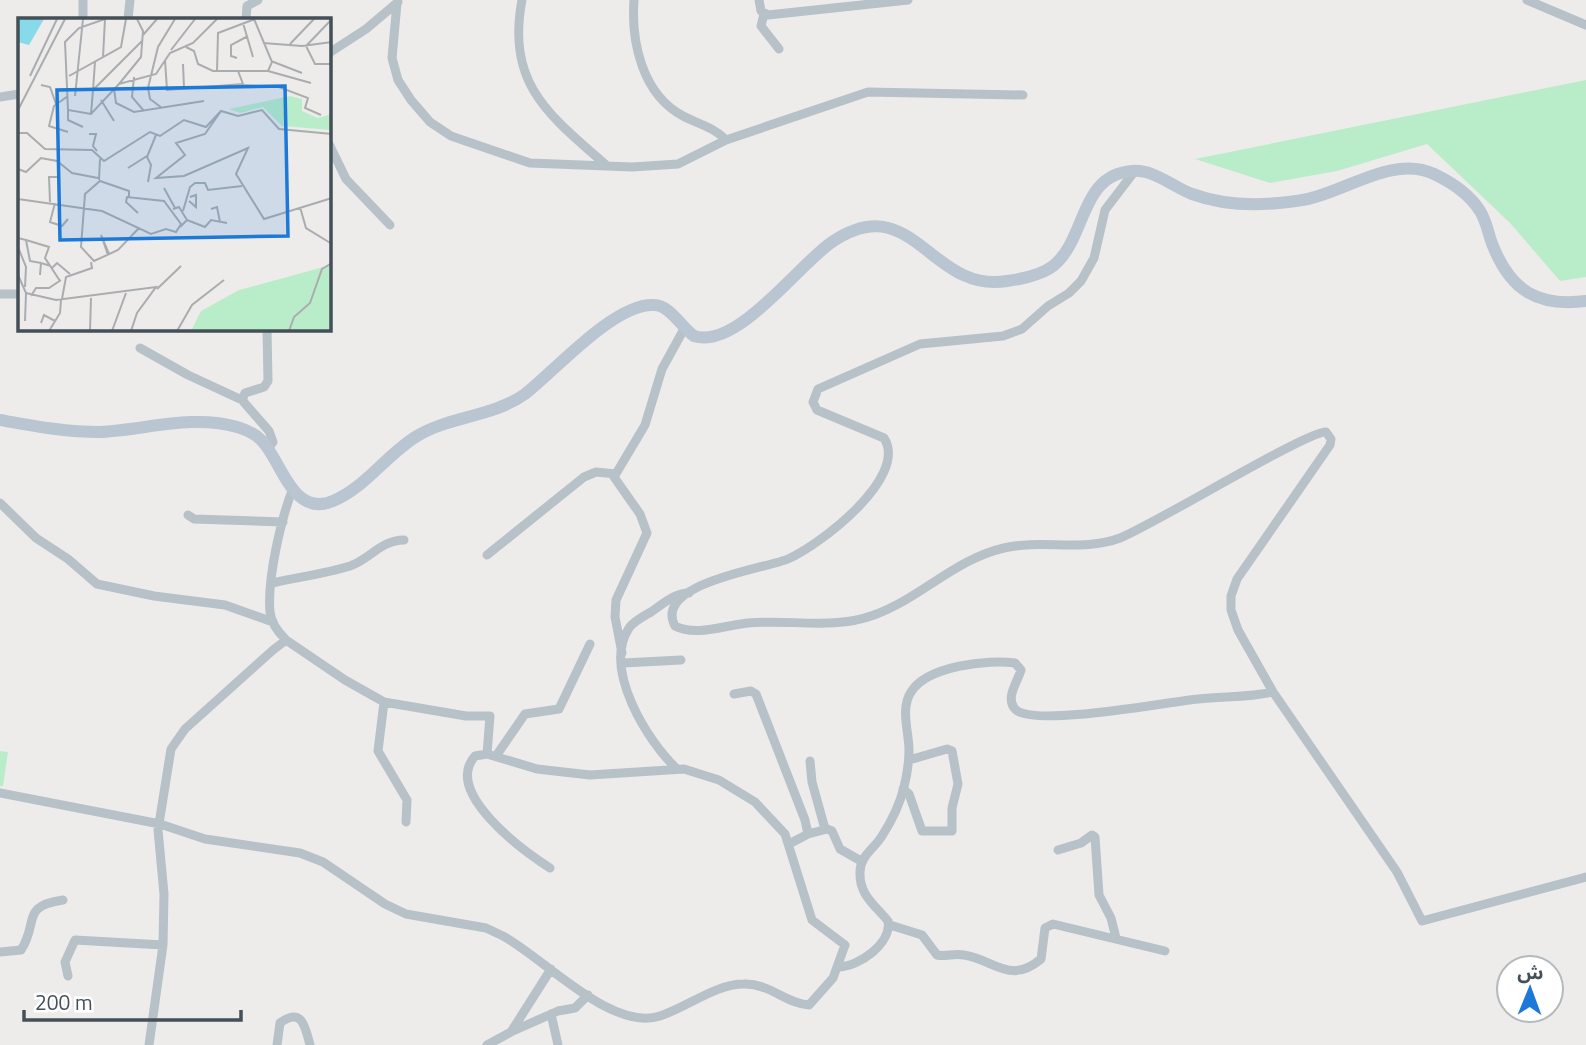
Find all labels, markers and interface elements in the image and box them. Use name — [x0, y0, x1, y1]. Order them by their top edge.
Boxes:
inset map — [18, 18, 331, 331]
north arrow — [1495, 954, 1565, 1024]
text: ش — [1517, 957, 1544, 986]
scale bar — [24, 978, 242, 1022]
text: 200 m — [35, 986, 92, 1018]

